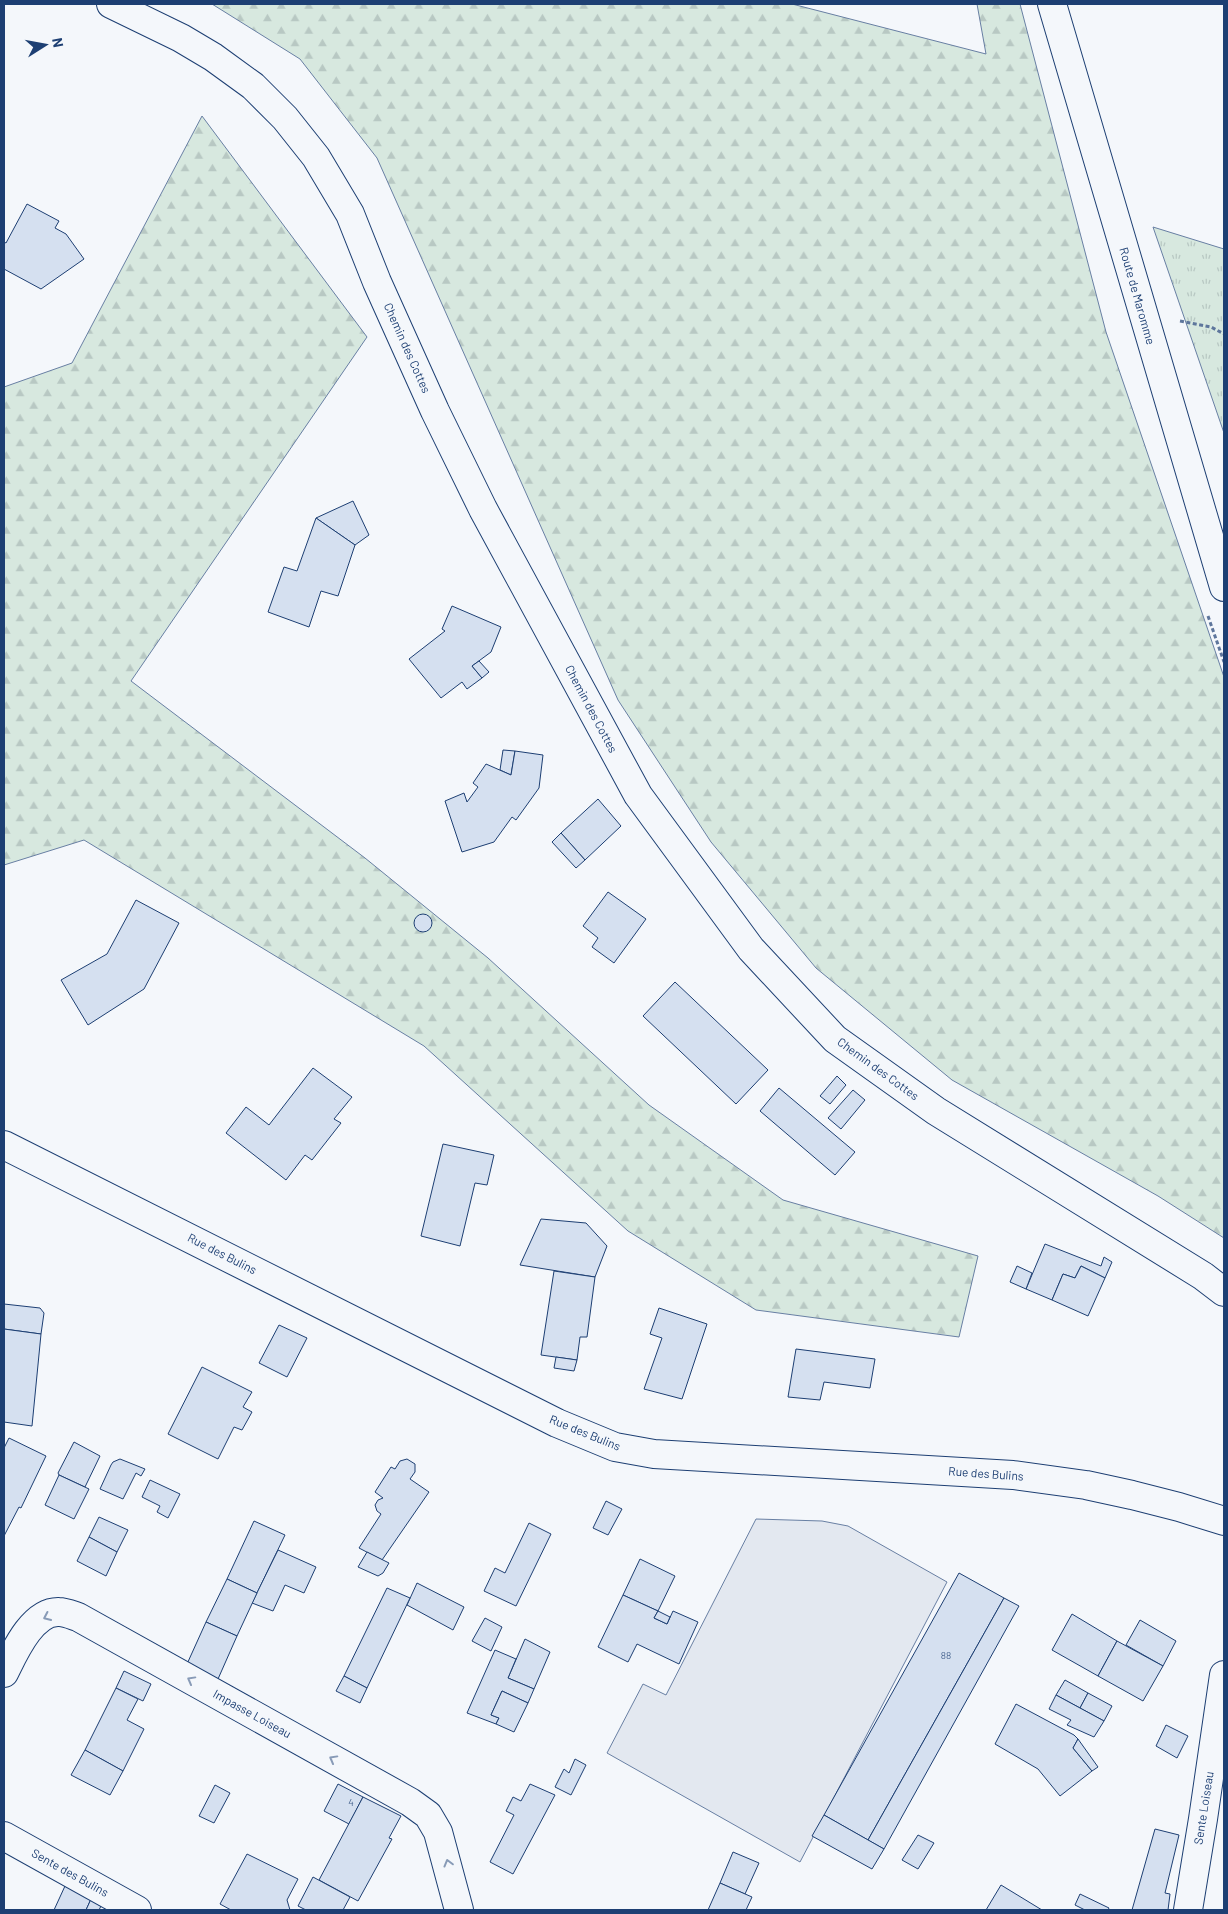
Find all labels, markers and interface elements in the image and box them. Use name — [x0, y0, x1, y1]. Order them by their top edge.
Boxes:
north arrow — [20, 20, 70, 70]
text: N — [49, 36, 67, 49]
street label: Route de Maromme — [1117, 246, 1159, 346]
street label: Chemin des Cottes — [382, 300, 434, 395]
street label: Chemin des Cottes — [563, 662, 621, 755]
street label: Chemin des Cottes — [835, 1034, 922, 1103]
street label: Rue des Bulins — [186, 1230, 259, 1277]
street label: Rue des Bulins — [548, 1411, 623, 1453]
street label: Rue des Bulins — [948, 1463, 1024, 1483]
one-way arrow — [43, 1610, 52, 1621]
house number: 88 — [941, 1649, 951, 1661]
one-way arrow — [188, 1676, 197, 1686]
street label: Impasse Loiseau — [211, 1686, 294, 1740]
one-way arrow — [330, 1755, 339, 1765]
street label: Sente Loiseau — [1190, 1770, 1216, 1845]
house number: 4 — [348, 1796, 354, 1808]
street label: Sente des Bulins — [30, 1845, 112, 1899]
one-way arrow — [443, 1859, 454, 1867]

